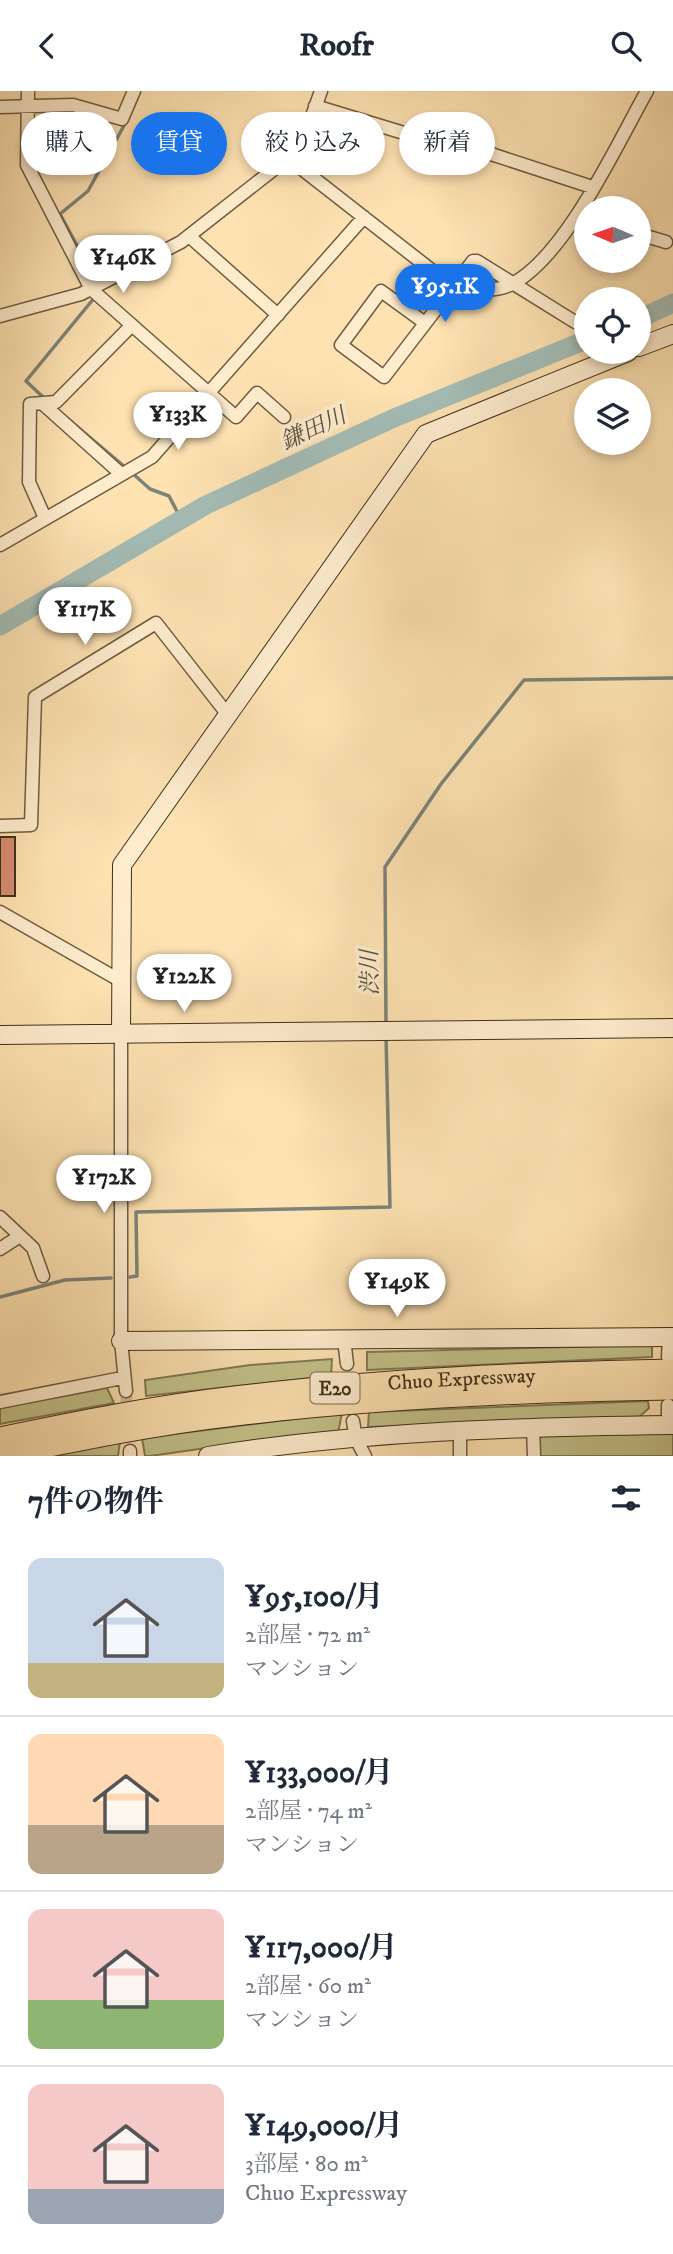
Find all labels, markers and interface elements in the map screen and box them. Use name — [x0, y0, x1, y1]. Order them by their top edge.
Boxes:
text: Roofr — [299, 26, 374, 66]
icon: back — [28, 27, 66, 65]
icon: search — [607, 27, 645, 65]
chip: 購入 — [21, 112, 117, 175]
chip: 賃貸 — [131, 112, 227, 175]
chip: 絞り込み — [241, 112, 385, 175]
chip: 新着 — [399, 112, 495, 175]
north arrow — [574, 196, 651, 273]
map controls — [574, 196, 651, 455]
pin: ¥146K — [74, 235, 172, 295]
text: ¥146K — [90, 243, 156, 272]
pin: ¥95.1K — [388, 265, 502, 324]
text: ¥95.1K — [411, 272, 479, 301]
button: locate — [574, 287, 651, 364]
button: layers — [574, 378, 651, 455]
pin: ¥133K — [129, 393, 227, 452]
text: ¥133K — [149, 400, 207, 429]
water label: 鎌田川 — [276, 400, 354, 457]
pin: ¥117K — [36, 587, 134, 647]
text: ¥117K — [55, 595, 115, 624]
water label: 渋川 — [356, 947, 385, 996]
pin: ¥122K — [135, 955, 233, 1014]
text: ¥122K — [153, 962, 215, 991]
pin: ¥172K — [55, 1155, 153, 1215]
text: ¥172K — [72, 1163, 136, 1192]
pin: ¥149K — [348, 1259, 446, 1319]
text: ¥149K — [365, 1267, 429, 1296]
street label: Chuo Expressway — [387, 1363, 537, 1397]
road number: E20 — [310, 1373, 360, 1403]
icon: filters — [607, 1479, 645, 1517]
text: 7件の物件 — [28, 1484, 164, 1521]
text: ¥95,100/月 — [245, 1579, 384, 1616]
icon: home — [84, 1586, 168, 1670]
text: 2部屋 · 72 m² — [245, 1621, 370, 1650]
text: マンション — [245, 1655, 359, 1684]
text: ¥133,000/月 — [245, 1755, 393, 1792]
icon: home — [84, 1762, 168, 1846]
text: 2部屋 · 74 m² — [245, 1797, 372, 1826]
text: マンション — [245, 1831, 359, 1860]
text: ¥117,000/月 — [245, 1930, 397, 1967]
icon: home — [84, 1937, 168, 2021]
text: 2部屋 · 60 m² — [245, 1972, 371, 2001]
text: マンション — [245, 2006, 359, 2035]
text: ¥149,000/月 — [245, 2108, 403, 2145]
icon: home — [84, 2112, 168, 2196]
text: 3部屋 · 80 m² — [245, 2150, 368, 2179]
text: Chuo Expressway — [245, 2179, 407, 2208]

